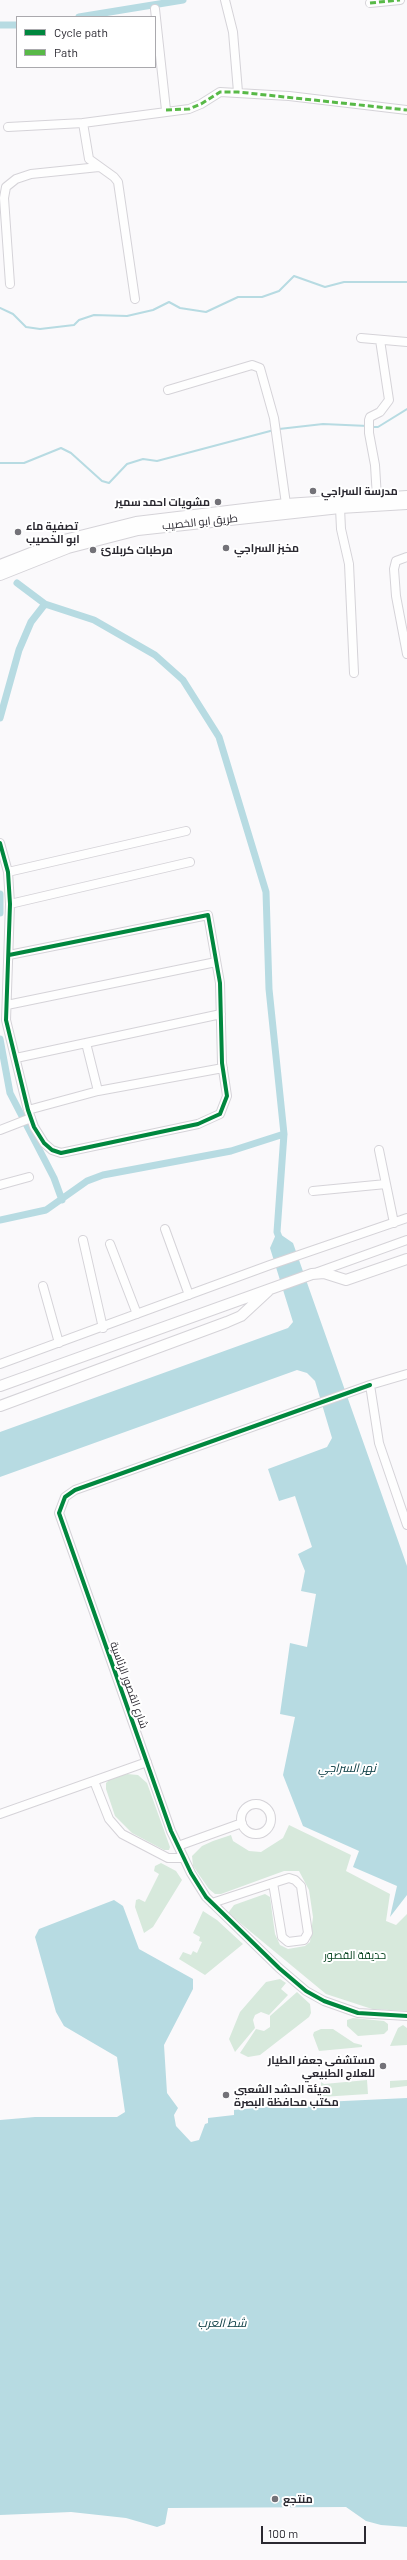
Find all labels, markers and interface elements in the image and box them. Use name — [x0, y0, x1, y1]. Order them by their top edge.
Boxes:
legend — [16, 16, 156, 68]
text: Cycle path — [54, 25, 108, 39]
text: Path — [54, 45, 78, 59]
place label: مدرسة السراجي — [321, 484, 398, 498]
marker: مدرسة السراجي — [308, 486, 318, 496]
place label: مشويات احمد سمير — [115, 495, 210, 509]
marker: مشويات احمد سمير — [213, 497, 223, 507]
street label: طريق ابو الخصيب — [162, 511, 238, 533]
place label: تصفية ماء ابو الخصيب — [26, 519, 80, 545]
marker: تصفية ماء ابو الخصيب — [13, 527, 23, 537]
place label: مخبز السراجي — [234, 541, 299, 555]
place label: مرطبات كربلائ — [101, 543, 173, 557]
marker: مخبز السراجي — [221, 543, 231, 553]
marker: مرطبات كربلائ — [88, 545, 98, 555]
street label: شارع القصور الرئاسية — [107, 1640, 151, 1730]
water label: نهر السراجي — [318, 1761, 376, 1775]
park label: حديقة القصور — [324, 1948, 386, 1962]
place label: مستشفى جعفر الطيار للعلاج الطبيعي — [268, 2053, 375, 2079]
marker: مستشفى جعفر الطيار للعلاج الطبيعي — [378, 2061, 388, 2071]
place label: هيئة الحشد الشعبي مكتب محافظة البصرة — [234, 2082, 339, 2108]
marker: هيئة الحشد الشعبي مكتب محافظة البصرة — [221, 2090, 231, 2100]
water label: شط العرب — [197, 2316, 247, 2330]
place label: منتجع — [283, 2492, 313, 2506]
marker: منتجع — [270, 2494, 280, 2504]
scale bar — [263, 2518, 368, 2544]
text: 100 m — [268, 2526, 298, 2540]

